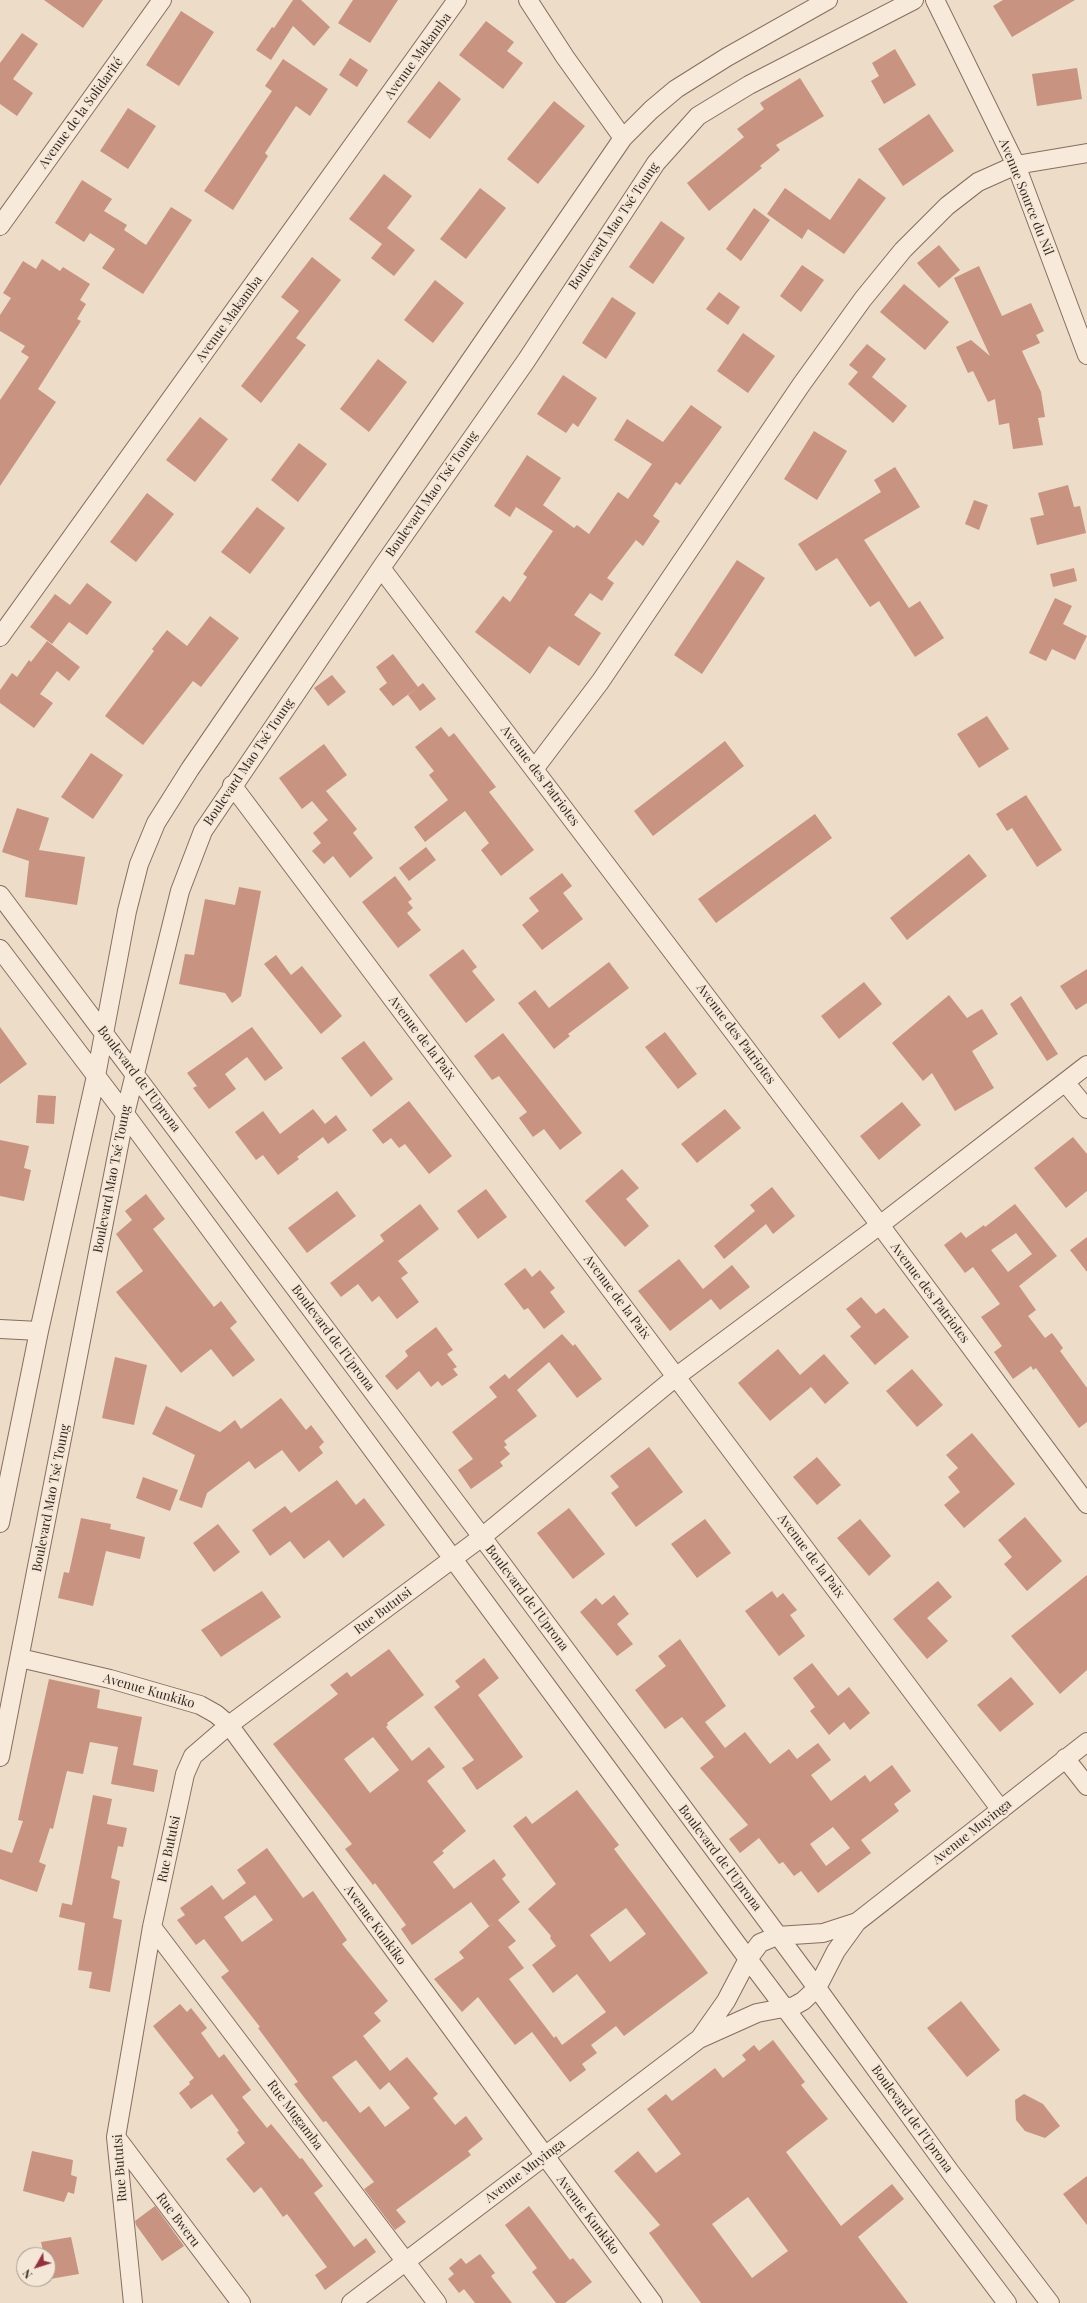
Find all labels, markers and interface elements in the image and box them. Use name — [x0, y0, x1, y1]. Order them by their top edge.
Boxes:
street label: Avenue Makamba — [382, 10, 454, 102]
street label: Avenue de la Solidarité — [36, 55, 126, 171]
street label: Avenue Source du Nil — [995, 136, 1057, 258]
street label: Boulevard Mao Tsé Toung — [566, 159, 662, 293]
street label: Avenue Makamba — [193, 273, 265, 365]
street label: Boulevard Mao Tsé Toung — [383, 428, 481, 560]
street label: Boulevard Mao Tsé Toung — [201, 695, 297, 829]
street label: Avenue des Patriotes — [497, 723, 583, 829]
street label: Avenue des Patriotes — [693, 981, 779, 1087]
street label: Avenue de la Paix — [385, 993, 459, 1083]
street label: Boulevard de l'Uprona — [94, 1023, 184, 1135]
street label: Boulevard Mao Tsé Toung — [90, 1104, 134, 1254]
street label: Avenue des Patriotes — [887, 1240, 973, 1346]
street label: Avenue de la Paix — [580, 1252, 654, 1342]
street label: Boulevard de l'Uprona — [288, 1282, 378, 1394]
street label: Boulevard Mao Tsé Toung — [29, 1423, 73, 1573]
street label: Avenue de la Paix — [774, 1511, 848, 1601]
street label: Boulevard de l'Uprona — [482, 1542, 572, 1654]
street label: Rue Bututsi — [351, 1584, 415, 1638]
street label: Avenue Kunkiko — [101, 1670, 197, 1712]
street label: Avenue Muyinga — [929, 1796, 1015, 1868]
street label: Boulevard de l'Uprona — [675, 1802, 765, 1914]
street label: Rue Bututsi — [154, 1814, 184, 1884]
street label: Avenue Kunkiko — [341, 1882, 409, 1968]
street label: Boulevard de l'Uprona — [868, 2062, 956, 2176]
street label: Rue Mugamba — [264, 2077, 326, 2153]
street label: Rue Bututsi — [110, 2134, 130, 2202]
street label: Avenue Muyinga — [482, 2136, 568, 2206]
street label: Avenue Kunkiko — [553, 2172, 623, 2258]
street label: Rue Bweru — [153, 2190, 203, 2250]
north arrow — [16, 2247, 56, 2287]
text: N — [19, 2266, 35, 2282]

